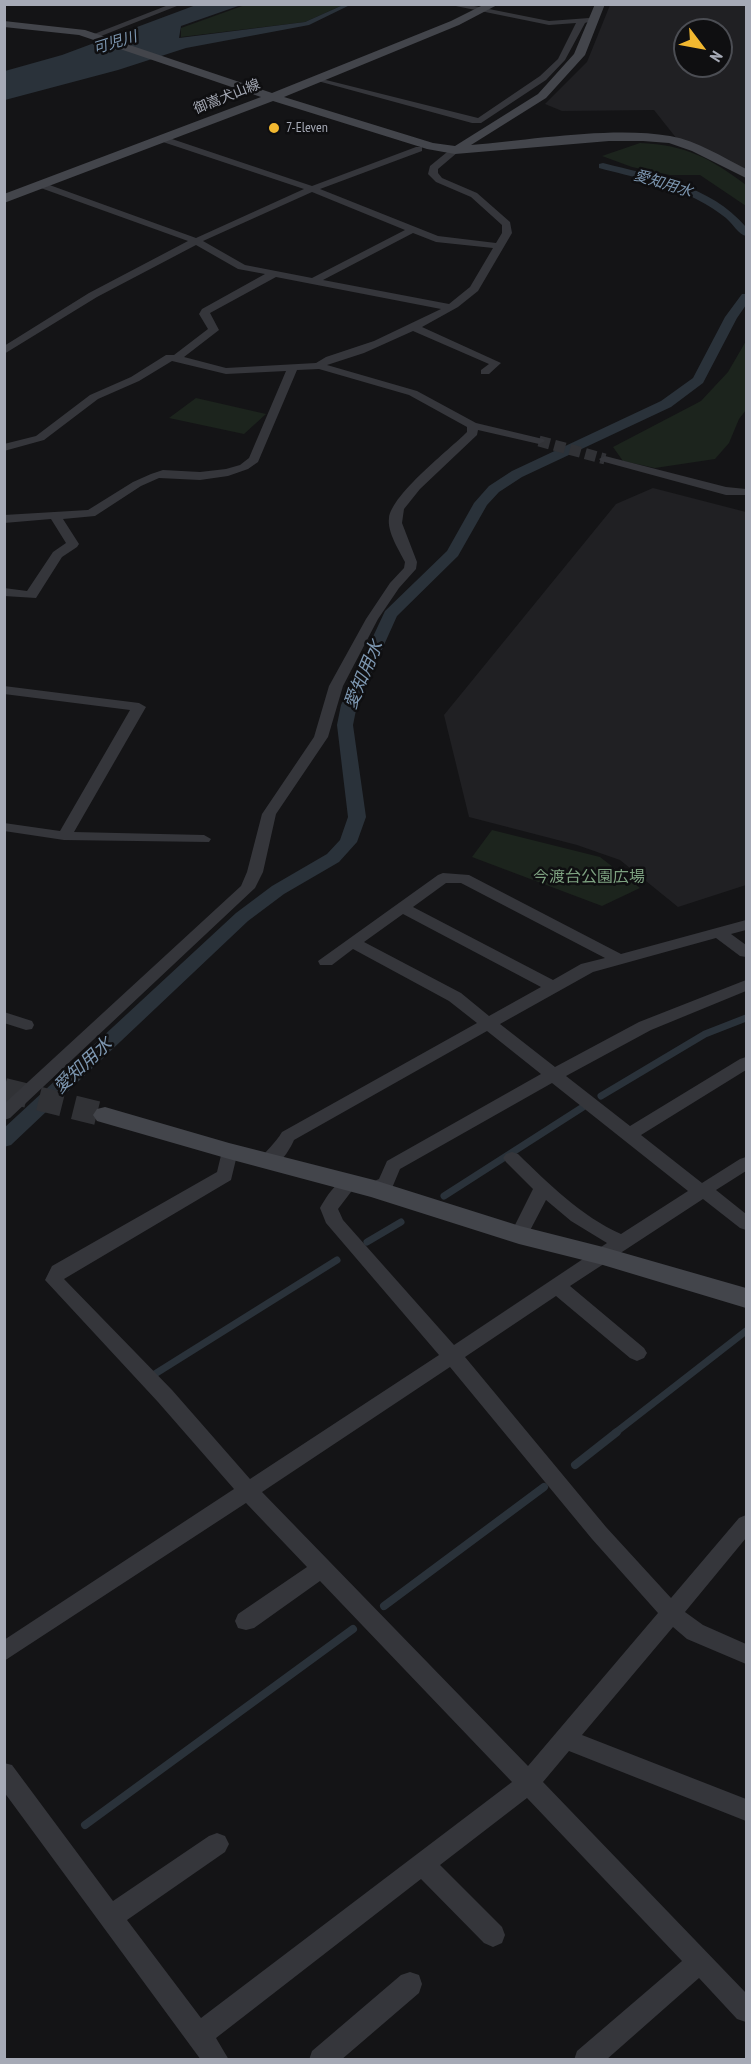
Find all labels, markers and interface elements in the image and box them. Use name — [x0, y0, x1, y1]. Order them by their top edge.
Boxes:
north arrow — [673, 18, 733, 78]
water label: 可児川 — [91, 28, 139, 58]
text: N — [706, 48, 727, 65]
street label: 御嵩犬山線 — [191, 76, 263, 118]
place label: 7-Eleven — [286, 120, 328, 136]
marker: 7-Eleven — [267, 121, 281, 135]
water label: 愛知用水 — [632, 167, 694, 201]
water label: 愛知用水 — [340, 638, 388, 712]
park label: 今渡台公園広場 — [533, 867, 645, 887]
water label: 愛知用水 — [49, 1034, 117, 1098]

